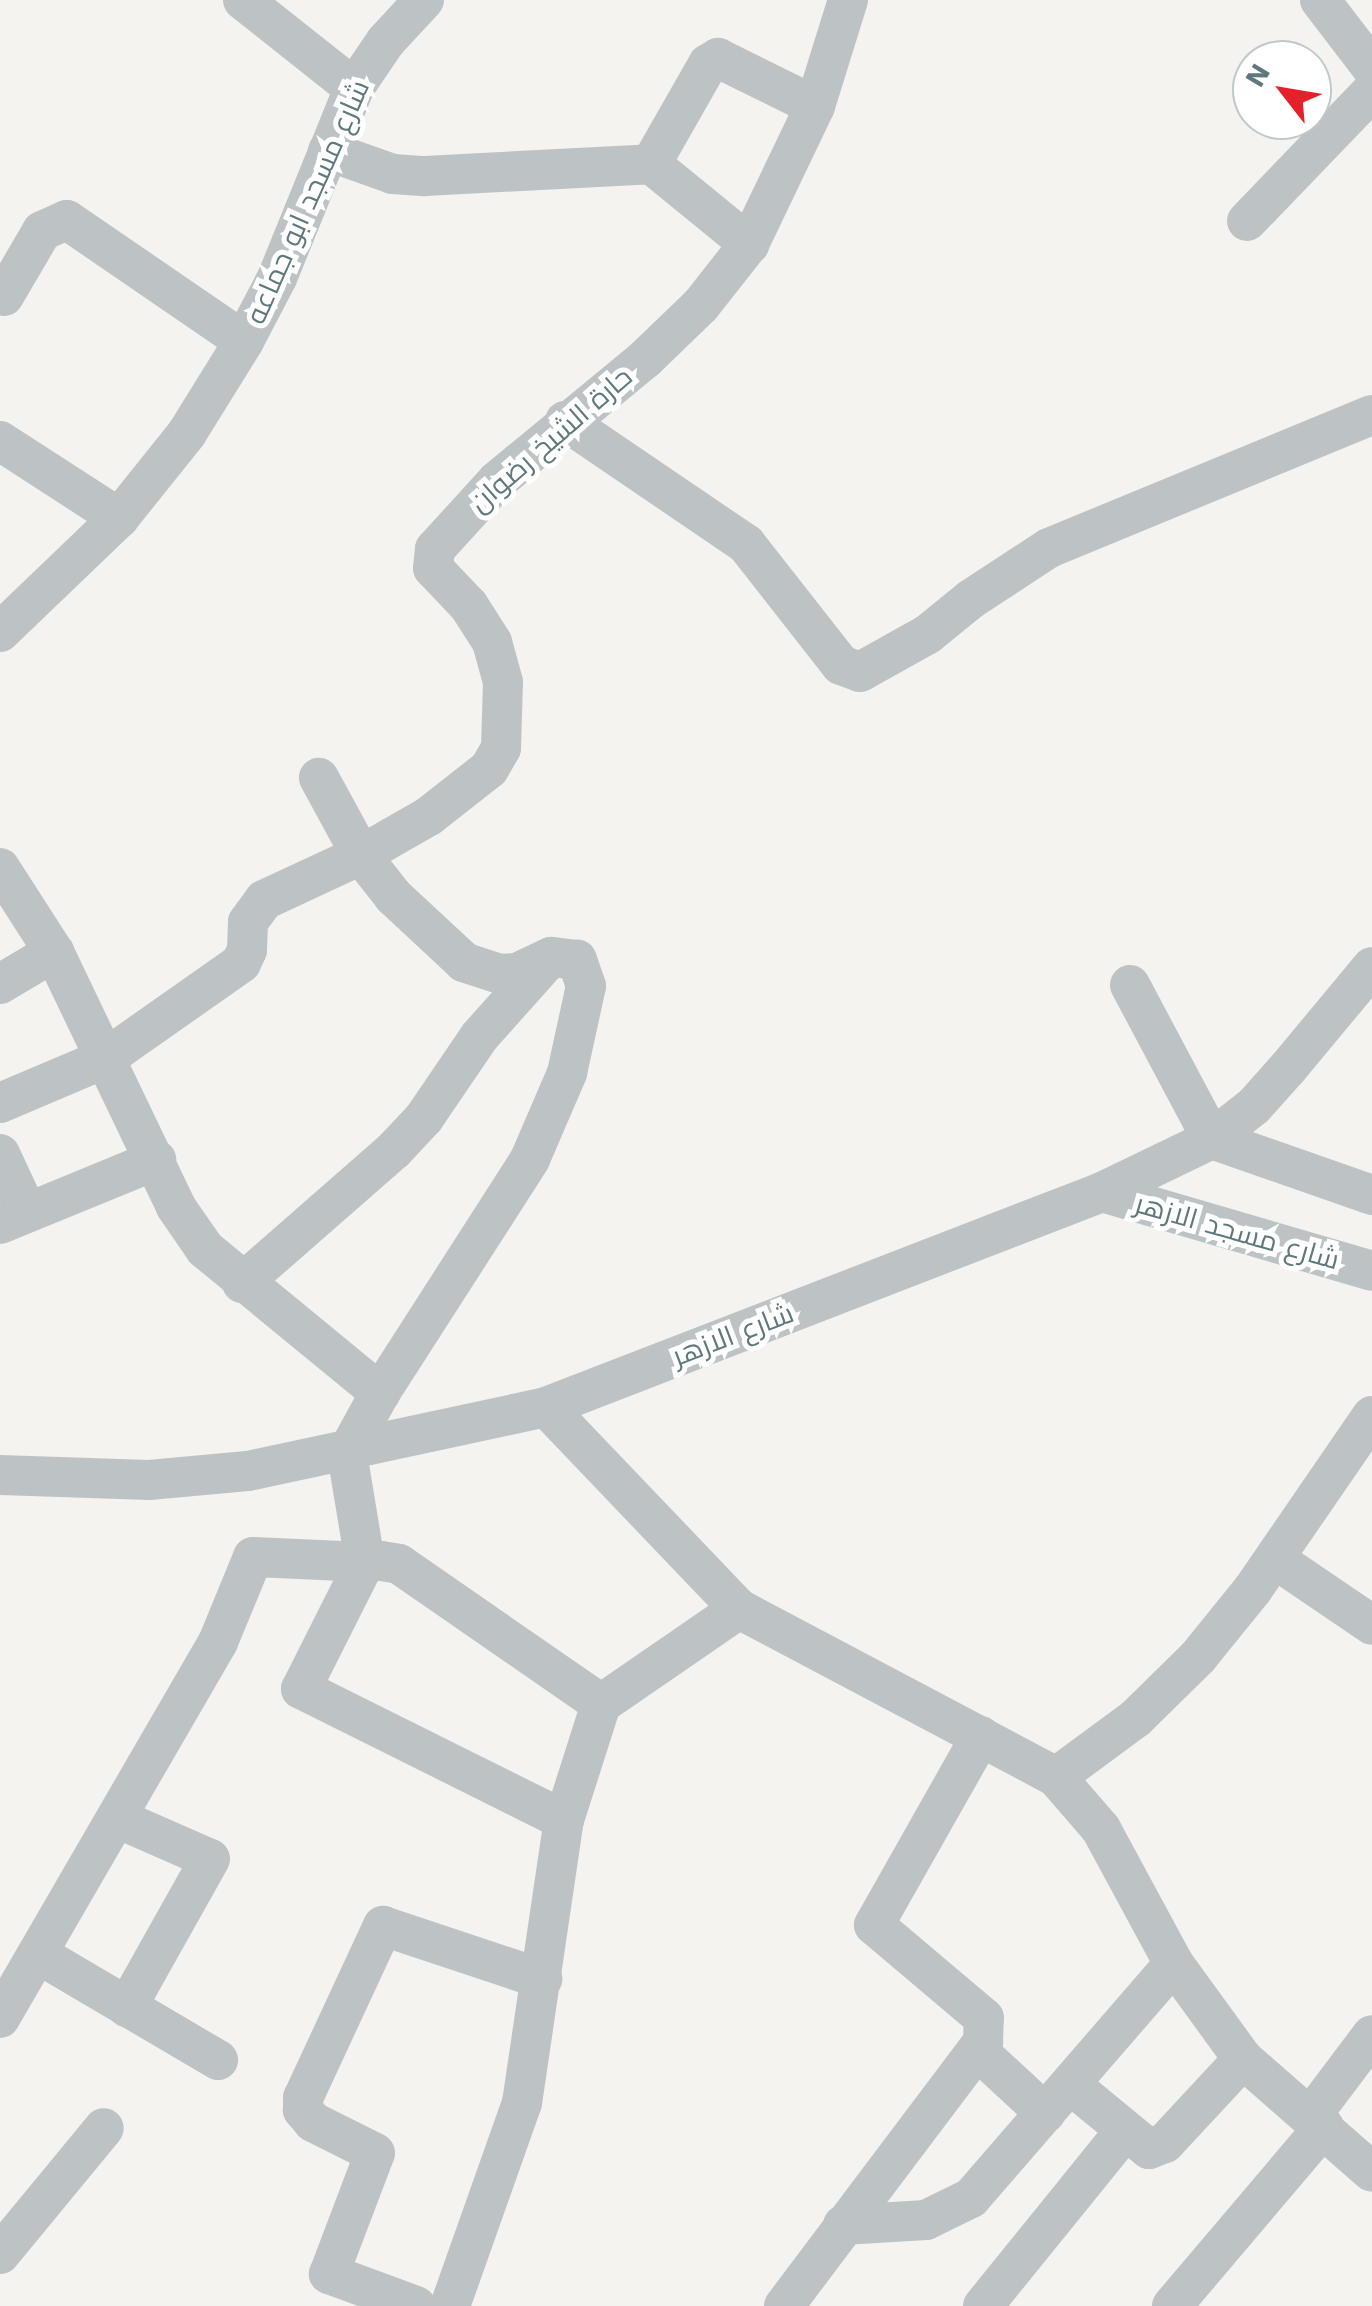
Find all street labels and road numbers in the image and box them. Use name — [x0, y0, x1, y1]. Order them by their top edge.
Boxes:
street label: شارع مسجد ابو جماعه — [239, 75, 377, 329]
street label: حارة الشيخ رضوان — [463, 360, 639, 520]
street label: شارع مسجد الازهر — [1131, 1187, 1343, 1277]
street label: شارع الازهر — [668, 1296, 798, 1374]

